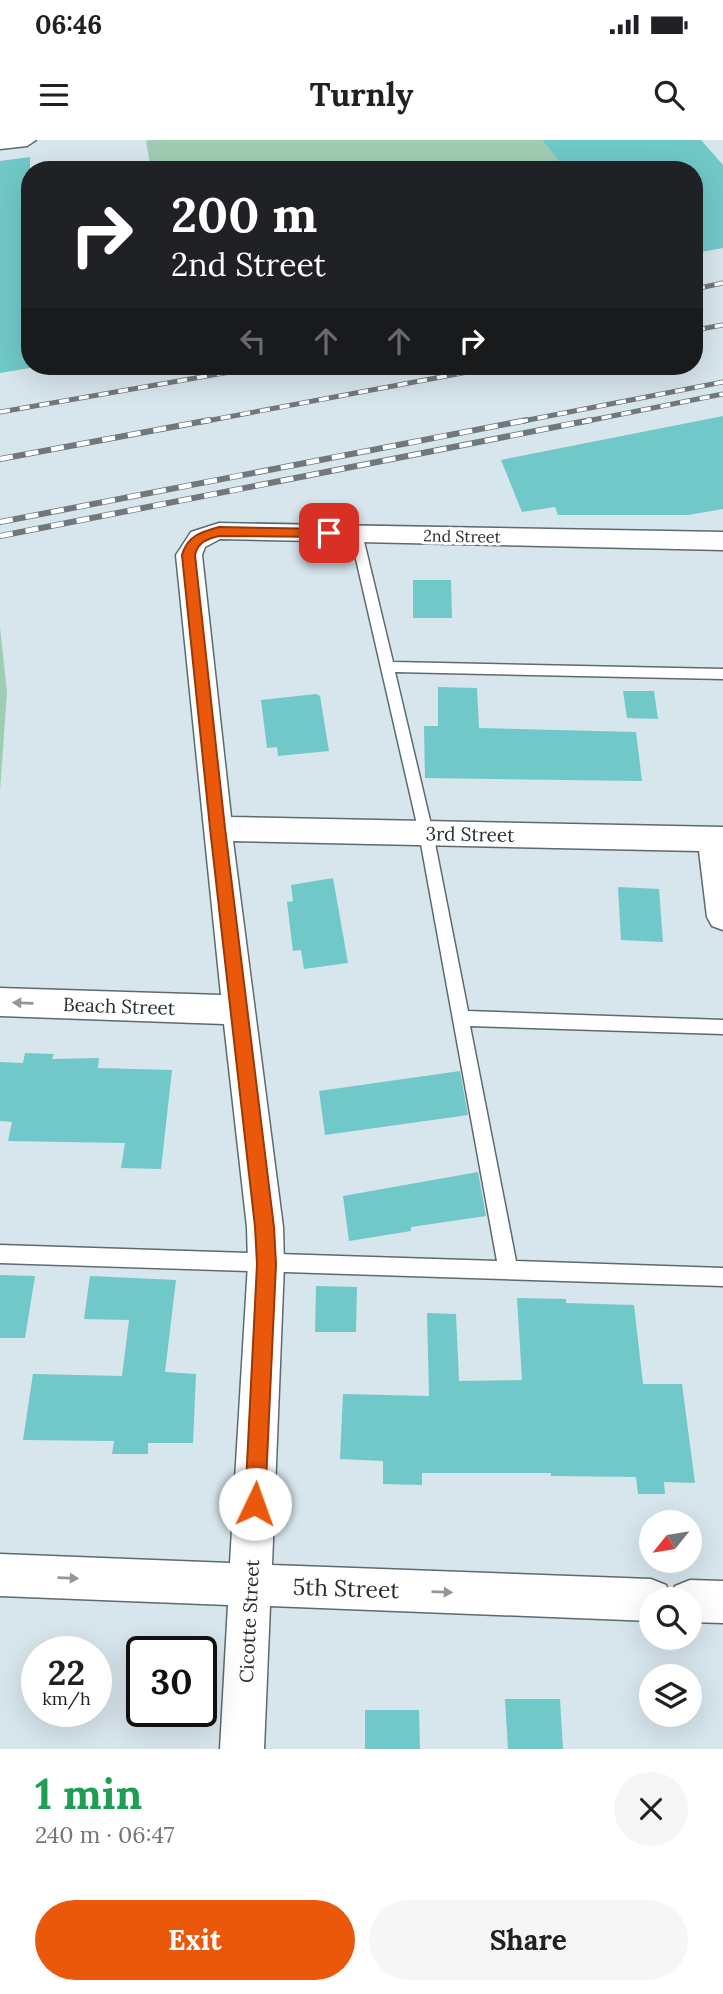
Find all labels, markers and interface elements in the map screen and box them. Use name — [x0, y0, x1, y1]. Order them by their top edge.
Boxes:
text: 06:46 — [35, 8, 102, 41]
text: Turnly — [310, 74, 413, 115]
icon: menu — [35, 76, 73, 114]
icon: search — [650, 76, 688, 114]
text: 200 m — [171, 183, 317, 245]
icon: right — [56, 189, 147, 280]
text: 2nd Street — [171, 244, 326, 285]
icon: left — [234, 322, 272, 360]
icon: ahead — [307, 322, 345, 360]
icon: ahead — [380, 322, 418, 360]
icon: right — [453, 322, 491, 360]
pin — [299, 503, 359, 563]
icon: arrive — [310, 514, 348, 552]
street label: 2nd Street — [423, 525, 502, 547]
street label: 3rd Street — [425, 821, 515, 847]
street label: Beach Street — [62, 992, 176, 1020]
one-way arrow — [12, 997, 34, 1008]
position arrow — [218, 1467, 292, 1541]
north arrow — [639, 1510, 702, 1573]
map controls — [639, 1510, 702, 1727]
street label: Cicotte Street — [234, 1558, 264, 1683]
one-way arrow — [57, 1572, 79, 1583]
street label: 5th Street — [292, 1572, 400, 1604]
one-way arrow — [432, 1586, 454, 1597]
button: search — [639, 1587, 702, 1650]
speed limit sign: 30 — [126, 1636, 217, 1727]
text: 22 — [48, 1650, 85, 1695]
button: layers — [639, 1664, 702, 1727]
text: km/h — [42, 1687, 91, 1710]
text: 1 min — [35, 1767, 142, 1821]
button: close — [614, 1772, 688, 1846]
text: 240 m · 06:47 — [35, 1820, 174, 1849]
button: Exit — [35, 1900, 355, 1980]
button: Share — [369, 1900, 688, 1980]

